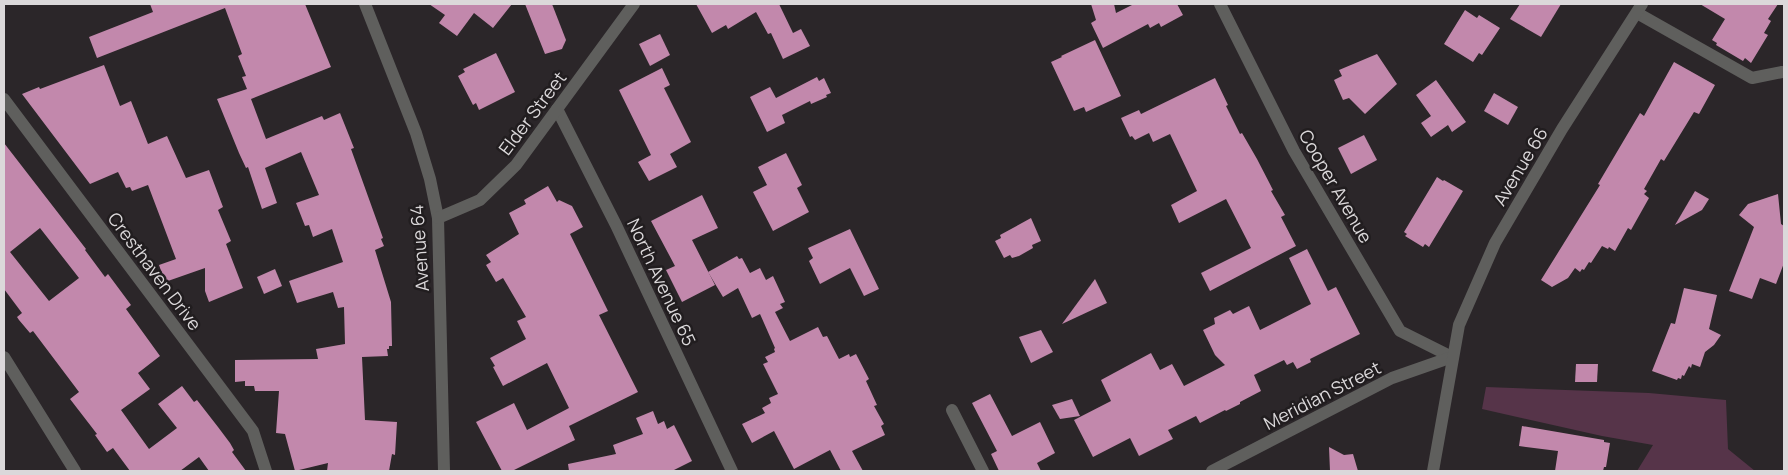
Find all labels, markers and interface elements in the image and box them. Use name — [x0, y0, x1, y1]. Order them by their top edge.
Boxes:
street label: Elder Street — [493, 66, 571, 160]
street label: Avenue 66 — [1487, 122, 1553, 210]
street label: Cooper Avenue — [1294, 125, 1378, 247]
street label: Avenue 64 — [404, 204, 434, 292]
street label: Cresthaven Drive — [103, 207, 207, 335]
street label: North Avenue 65 — [622, 215, 702, 349]
street label: Meridian Street — [1259, 355, 1385, 435]

